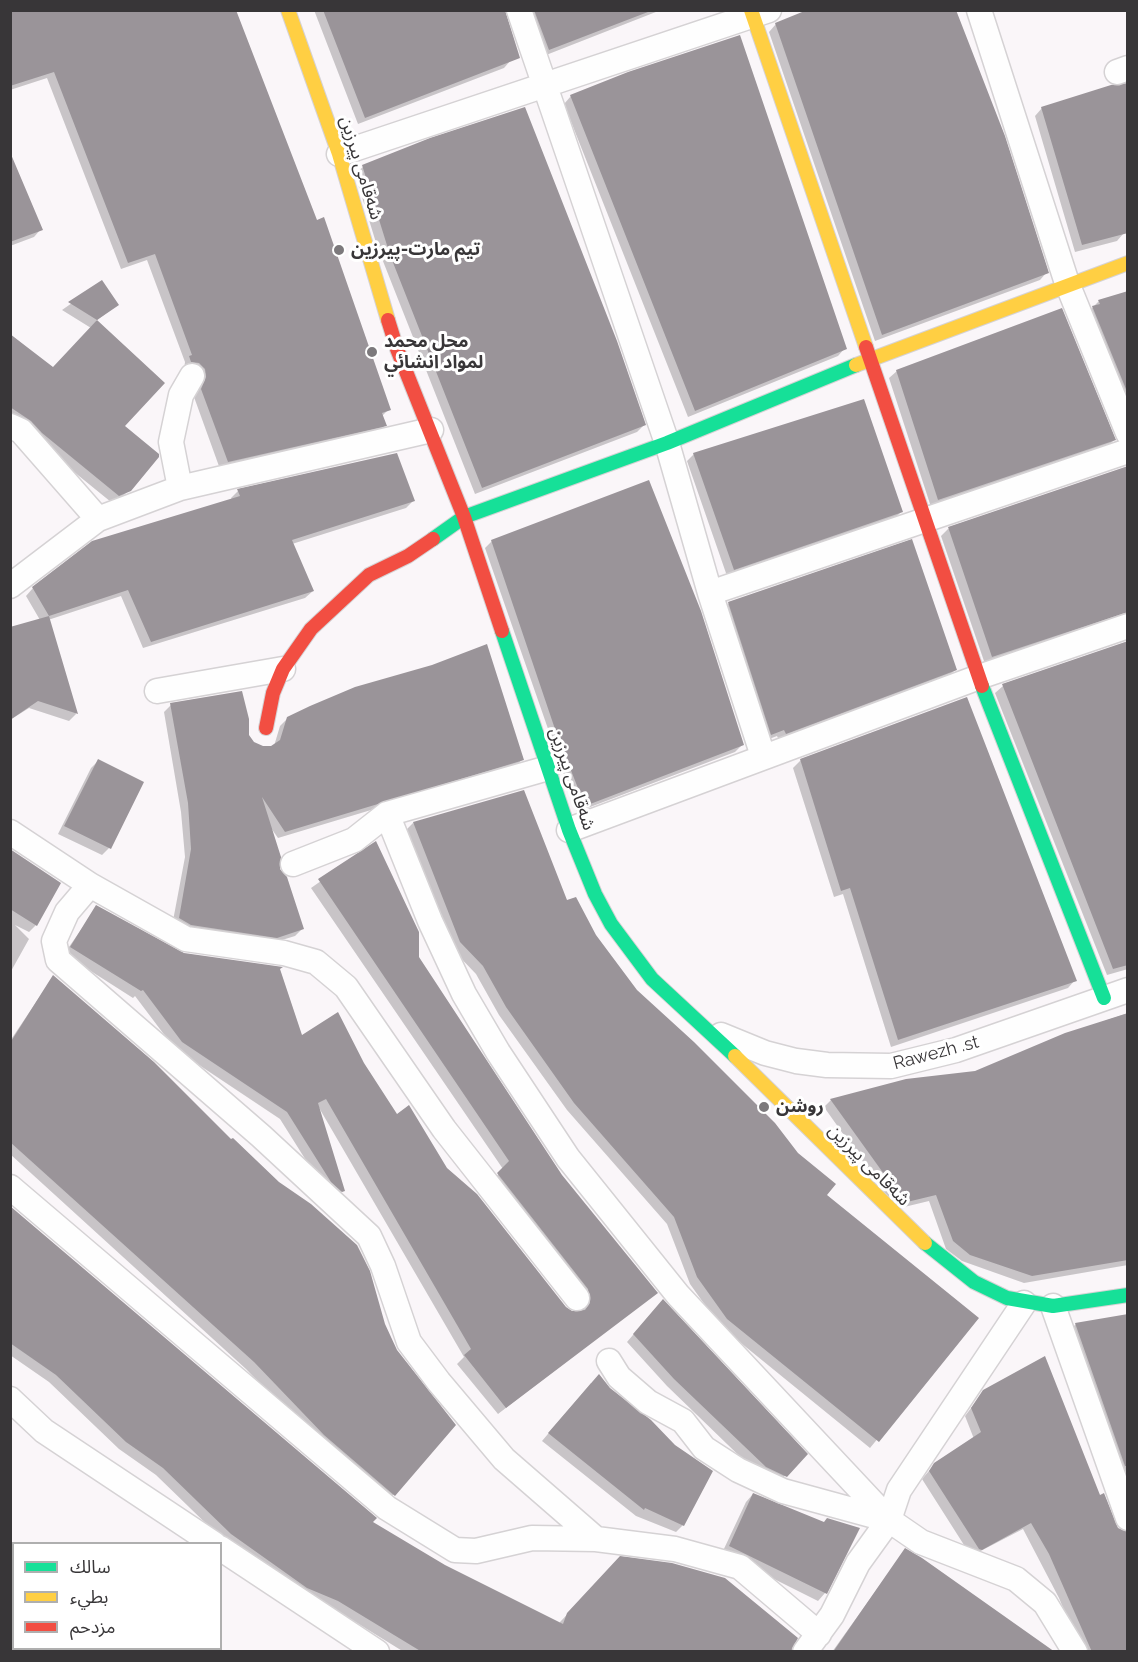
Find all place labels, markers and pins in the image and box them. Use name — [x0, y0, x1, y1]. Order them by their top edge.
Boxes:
place label: تیم مارت-پیرزین — [351, 239, 480, 261]
marker: تیم مارت-پیرزین — [332, 243, 346, 257]
place label: محل محمد لمواد انشائي — [384, 331, 483, 374]
marker: محل محمد لمواد انشائي — [365, 345, 379, 359]
place label: روشن — [776, 1096, 824, 1118]
marker: روشن — [757, 1100, 771, 1114]

